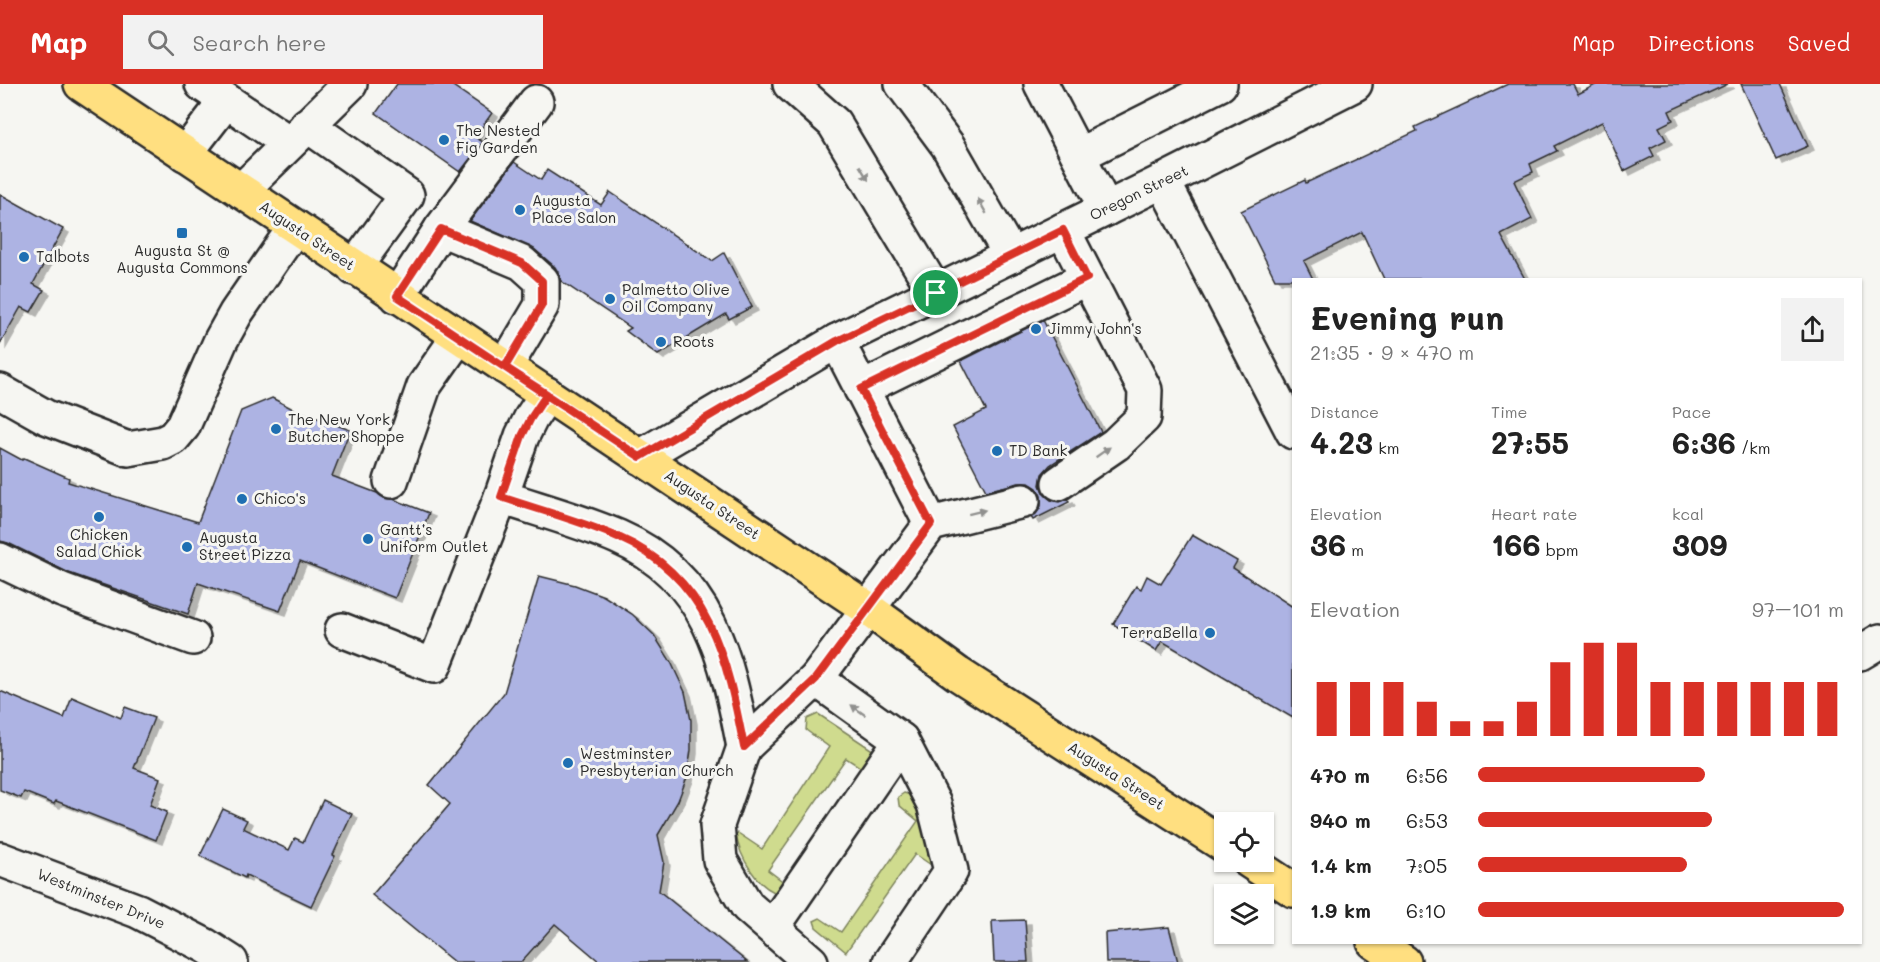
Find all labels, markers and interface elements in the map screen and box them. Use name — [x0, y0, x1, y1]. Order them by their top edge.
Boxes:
search box — [123, 15, 543, 69]
text: Map — [30, 24, 87, 60]
icon: search — [144, 26, 177, 59]
text: Search here — [192, 28, 326, 57]
text: Map — [1572, 29, 1615, 56]
text: Directions — [1648, 29, 1755, 56]
text: Saved — [1788, 29, 1850, 56]
place label: The Nested Fig Garden — [456, 120, 540, 157]
marker: The Nested Fig Garden — [437, 133, 451, 147]
street label: Oregon Street — [1086, 160, 1191, 225]
one-way arrow — [859, 165, 870, 181]
place label: Augusta Place Salon — [532, 190, 616, 227]
street label: Augusta Street — [256, 196, 359, 275]
one-way arrow — [976, 198, 987, 214]
marker: Augusta Place Salon — [513, 203, 527, 217]
marker: Augusta St @ Augusta Commons — [175, 226, 189, 240]
place label: Augusta St @ Augusta Commons — [116, 240, 248, 277]
place label: Talbots — [36, 246, 90, 266]
marker: Talbots — [17, 250, 31, 264]
pin — [910, 267, 961, 318]
icon: arrive — [919, 276, 952, 309]
place label: Palmetto Olive Oil Company — [622, 279, 730, 316]
marker: Palmetto Olive Oil Company — [603, 292, 617, 306]
text: Evening run — [1310, 295, 1504, 338]
button: share — [1781, 298, 1844, 361]
place label: Jimmy John's — [1048, 318, 1142, 338]
marker: Jimmy John's — [1029, 322, 1043, 336]
place label: Roots — [673, 331, 714, 351]
marker: Roots — [654, 335, 668, 349]
text: 21:35 · 9 × 470 m — [1310, 339, 1474, 365]
text: Distance — [1310, 401, 1379, 422]
text: Time — [1491, 401, 1527, 422]
text: Pace — [1672, 401, 1711, 422]
place label: The New York Butcher Shoppe — [288, 409, 405, 446]
marker: The New York Butcher Shoppe — [269, 422, 283, 436]
text: 4.23 — [1310, 422, 1373, 462]
text: 27:55 — [1491, 422, 1569, 462]
text: 6:36 — [1672, 422, 1736, 462]
text: km — [1373, 437, 1399, 458]
text: /km — [1736, 437, 1771, 458]
place label: TD Bank — [1009, 440, 1067, 460]
marker: TD Bank — [990, 444, 1004, 458]
one-way arrow — [1095, 446, 1111, 458]
street label: Augusta Street — [661, 465, 764, 544]
place label: Chico's — [254, 488, 306, 508]
marker: Chico's — [235, 492, 249, 506]
text: Elevation — [1310, 503, 1382, 524]
text: Heart rate — [1491, 503, 1577, 524]
text: kcal — [1672, 503, 1704, 524]
one-way arrow — [968, 507, 986, 517]
marker: Chicken Salad Chick — [92, 510, 106, 524]
place label: Gantt's Uniform Outlet — [380, 519, 488, 556]
place label: Chicken Salad Chick — [56, 524, 142, 561]
text: 36 — [1310, 524, 1346, 564]
text: 166 — [1491, 524, 1541, 564]
text: 309 — [1672, 524, 1727, 564]
place label: Augusta Street Pizza — [199, 527, 291, 564]
marker: Gantt's Uniform Outlet — [361, 532, 375, 546]
text: m — [1346, 539, 1364, 560]
text: bpm — [1541, 539, 1579, 560]
marker: Augusta Street Pizza — [180, 540, 194, 554]
text: Elevation — [1310, 596, 1400, 622]
text: 97–101 m — [1752, 596, 1844, 622]
place label: TerraBella — [1120, 622, 1198, 642]
marker: TerraBella — [1203, 626, 1217, 640]
one-way arrow — [851, 704, 866, 716]
street label: Augusta Street — [1064, 736, 1169, 814]
place label: Westminster Presbyterian Church — [580, 743, 733, 780]
marker: Westminster Presbyterian Church — [561, 756, 575, 770]
text: 470 m — [1310, 762, 1370, 788]
text: 6:56 — [1406, 762, 1448, 788]
text: 940 m — [1310, 807, 1371, 833]
text: 6:53 — [1406, 807, 1448, 833]
map controls — [1214, 812, 1274, 944]
button: locate — [1214, 812, 1274, 872]
text: 1.4 km — [1310, 852, 1372, 878]
text: 7:05 — [1406, 852, 1447, 878]
street label: Westminster Drive — [34, 863, 168, 933]
button: layers — [1214, 884, 1274, 944]
text: 1.9 km — [1310, 897, 1371, 923]
text: 6:10 — [1406, 897, 1446, 923]

